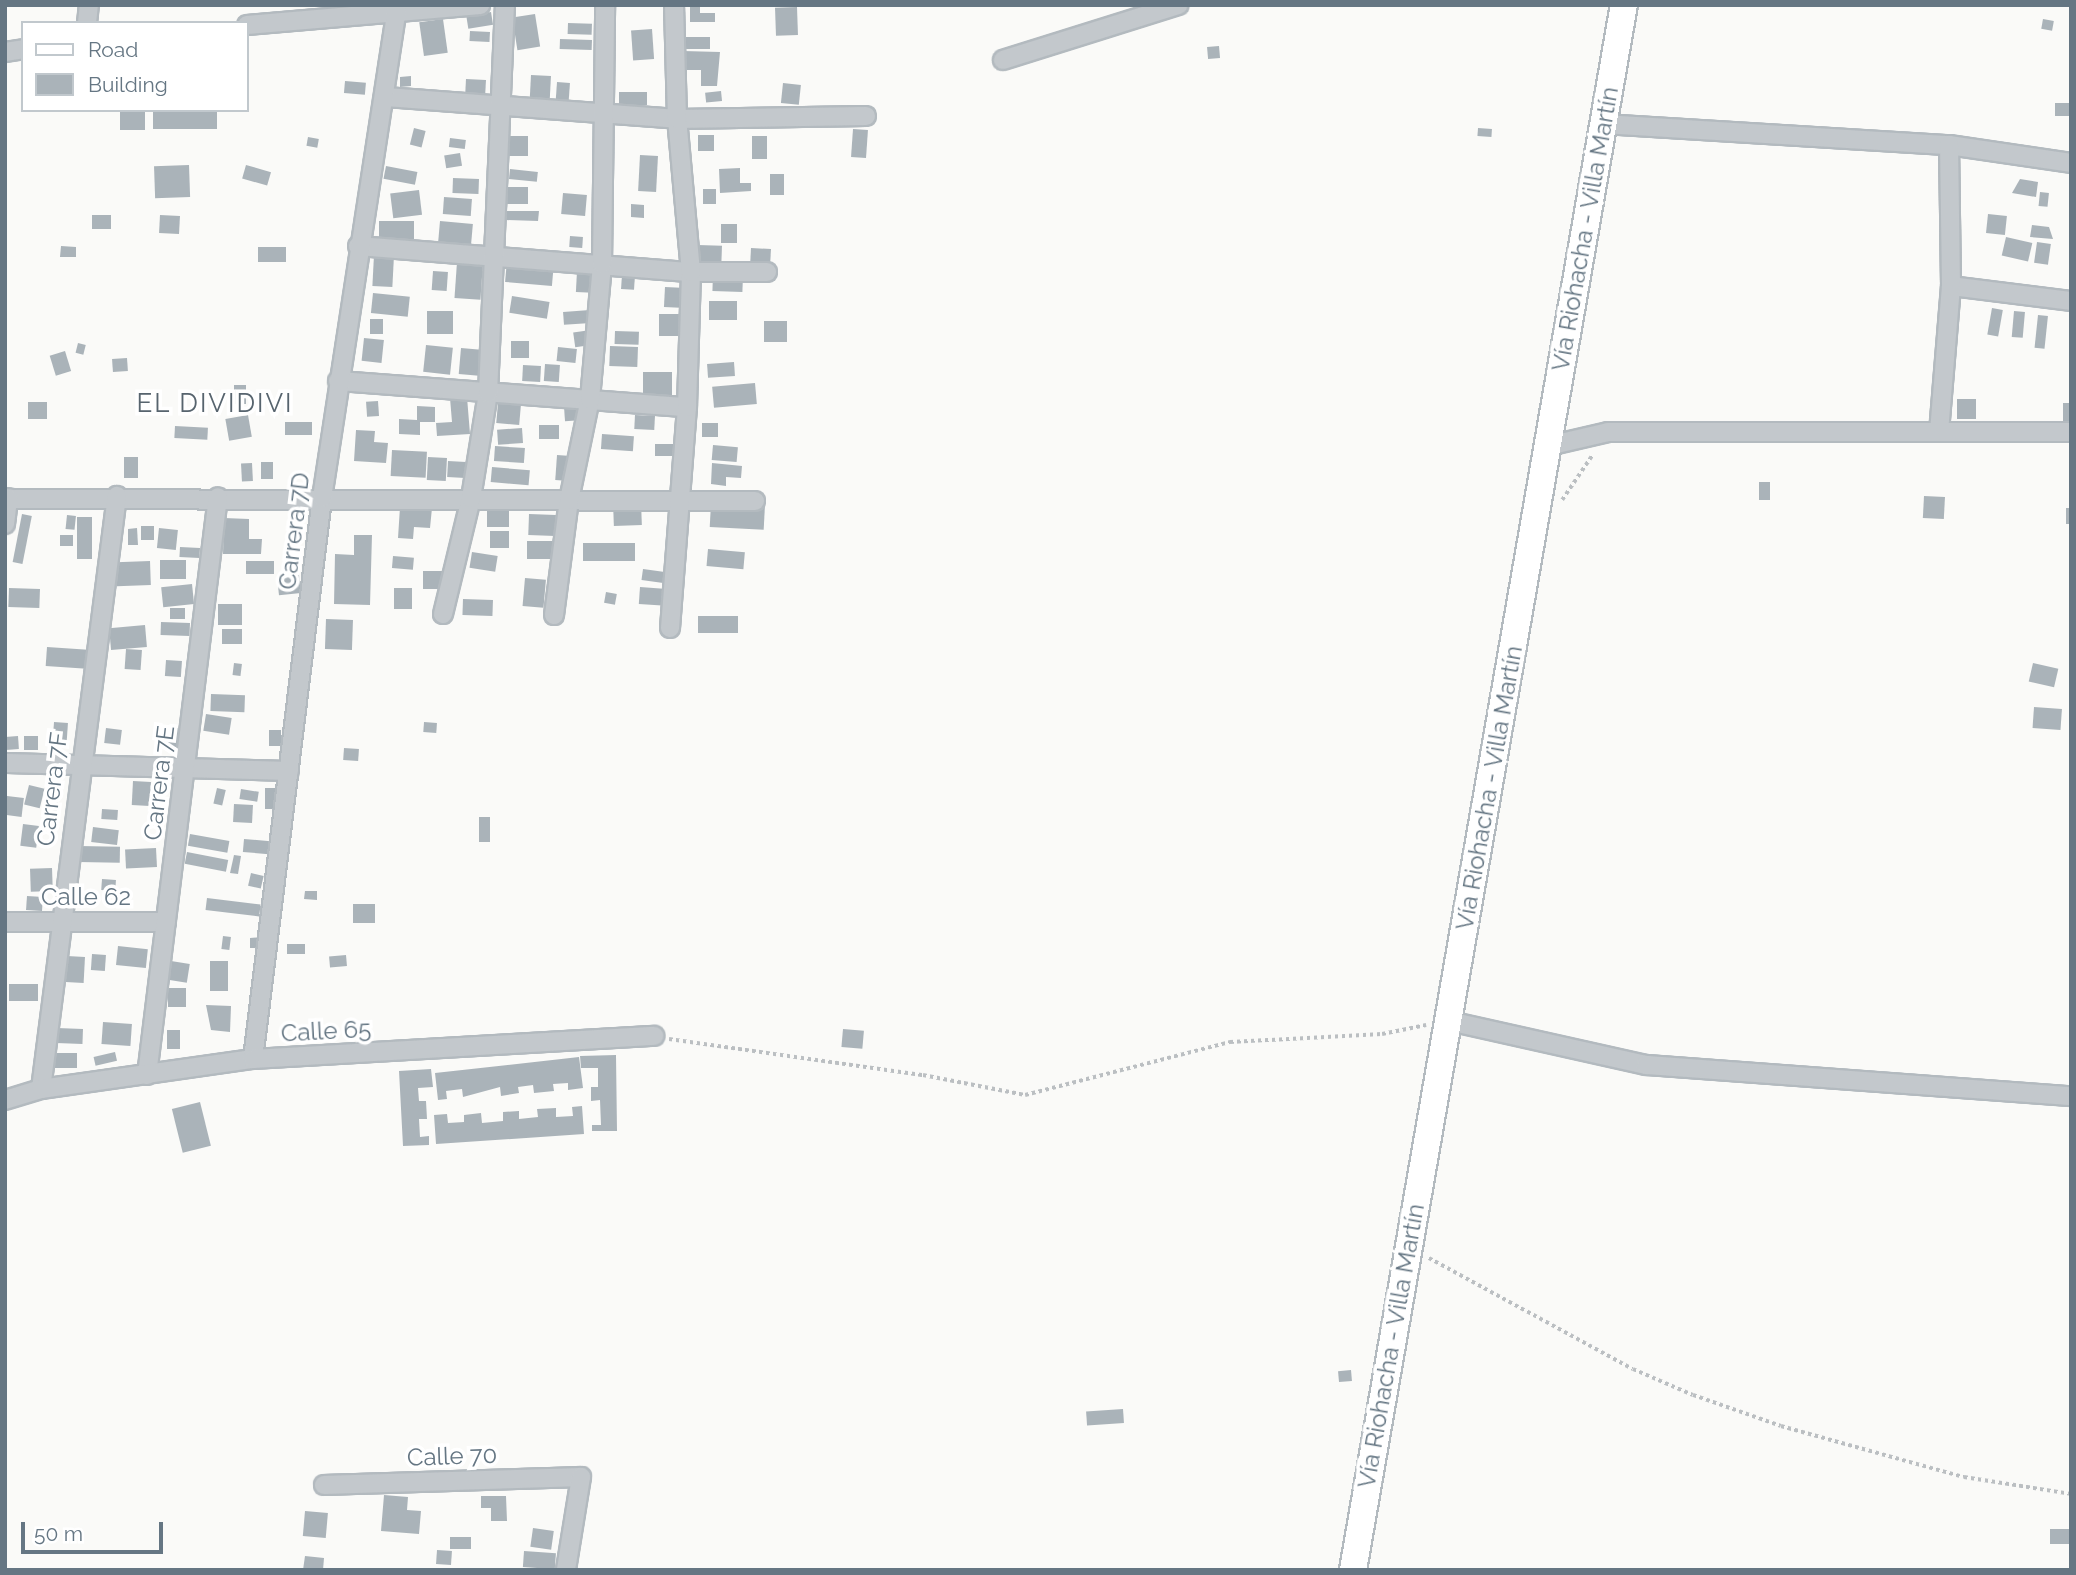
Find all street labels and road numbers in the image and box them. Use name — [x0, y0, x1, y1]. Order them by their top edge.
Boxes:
street label: Vía Riohacha - Villa Martín — [1546, 84, 1624, 374]
street label: Carrera 7D — [273, 471, 315, 591]
street label: Vía Riohacha - Villa Martín — [1450, 643, 1528, 933]
street label: Carrera 7E — [138, 724, 180, 842]
street label: Carrera 7F — [31, 730, 73, 848]
street label: Calle 62 — [41, 883, 131, 911]
street label: Calle 65 — [280, 1014, 372, 1048]
street label: Vía Riohacha - Villa Martín — [1352, 1201, 1430, 1491]
street label: Calle 70 — [406, 1440, 498, 1472]

